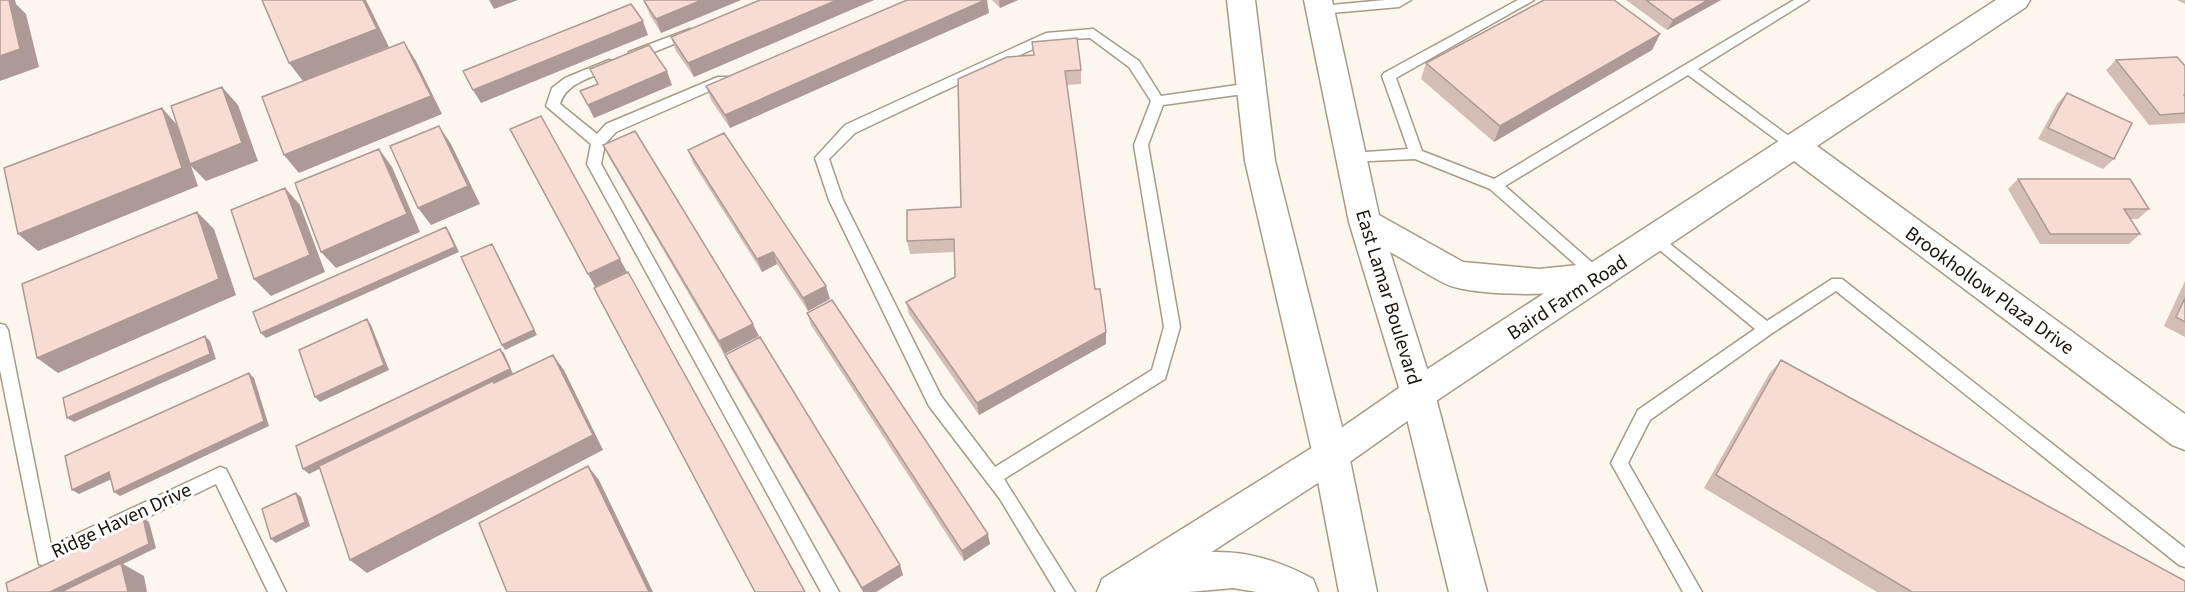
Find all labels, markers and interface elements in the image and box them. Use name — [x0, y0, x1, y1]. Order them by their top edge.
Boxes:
street label: East Lamar Boulevard — [1348, 206, 1428, 389]
street label: Brookhollow Plaza Drive — [1899, 220, 2080, 362]
street label: Baird Farm Road — [1502, 248, 1633, 347]
street label: Ridge Haven Drive — [47, 476, 196, 566]

